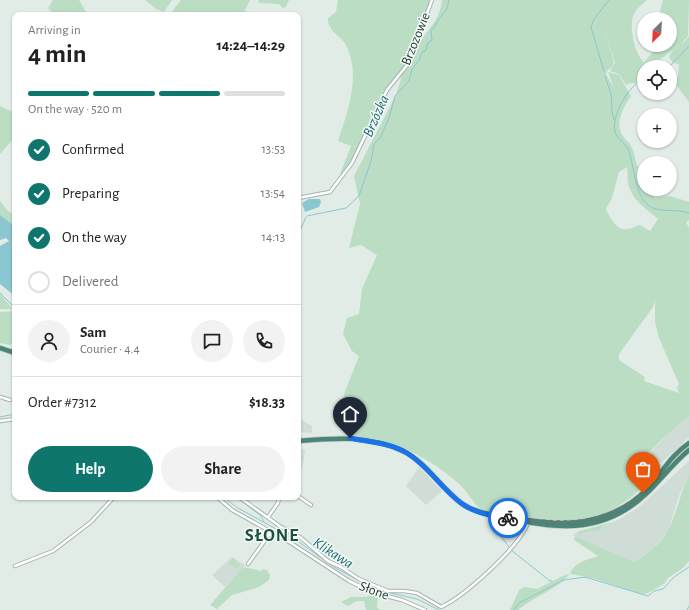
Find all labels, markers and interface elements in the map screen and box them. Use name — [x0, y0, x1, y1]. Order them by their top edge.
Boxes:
street label: Brzozowie — [399, 11, 433, 67]
north arrow — [637, 12, 677, 52]
map controls — [637, 12, 677, 196]
text: Arriving in — [28, 24, 81, 37]
text: 14:24–14:29 — [216, 38, 285, 53]
text: 4 min — [28, 41, 87, 67]
button: locate — [637, 60, 677, 100]
water label: Brzózka — [360, 93, 392, 139]
text: On the way · 520 m — [28, 103, 122, 116]
button: + — [637, 108, 677, 148]
icon: check — [28, 139, 50, 161]
text: Confirmed — [62, 142, 124, 157]
text: 13:53 — [261, 143, 285, 156]
button: − — [637, 156, 677, 196]
icon: check — [28, 183, 50, 205]
text: Preparing — [62, 186, 119, 201]
text: 13:54 — [261, 187, 285, 200]
icon: check — [28, 227, 50, 249]
text: On the way — [62, 230, 127, 245]
text: 14:13 — [261, 231, 285, 244]
text: Delivered — [62, 274, 119, 289]
button: person — [28, 320, 70, 362]
button: chat — [191, 320, 233, 362]
button: phone — [243, 320, 285, 362]
text: Sam — [80, 325, 106, 340]
text: Courier · 4.4 — [80, 343, 140, 356]
text: Order #7312 — [28, 395, 97, 410]
text: $18.33 — [249, 395, 285, 410]
pin — [333, 397, 367, 438]
icon: home — [339, 403, 361, 425]
button: Help — [28, 446, 153, 492]
button: Share — [161, 446, 285, 492]
pin — [626, 452, 660, 493]
icon: bag — [632, 458, 654, 480]
courier — [488, 498, 528, 538]
icon: bike — [497, 507, 519, 529]
district label: SŁONE — [245, 527, 299, 545]
water label: Klikawa — [310, 535, 356, 571]
street label: Słone — [357, 579, 391, 603]

